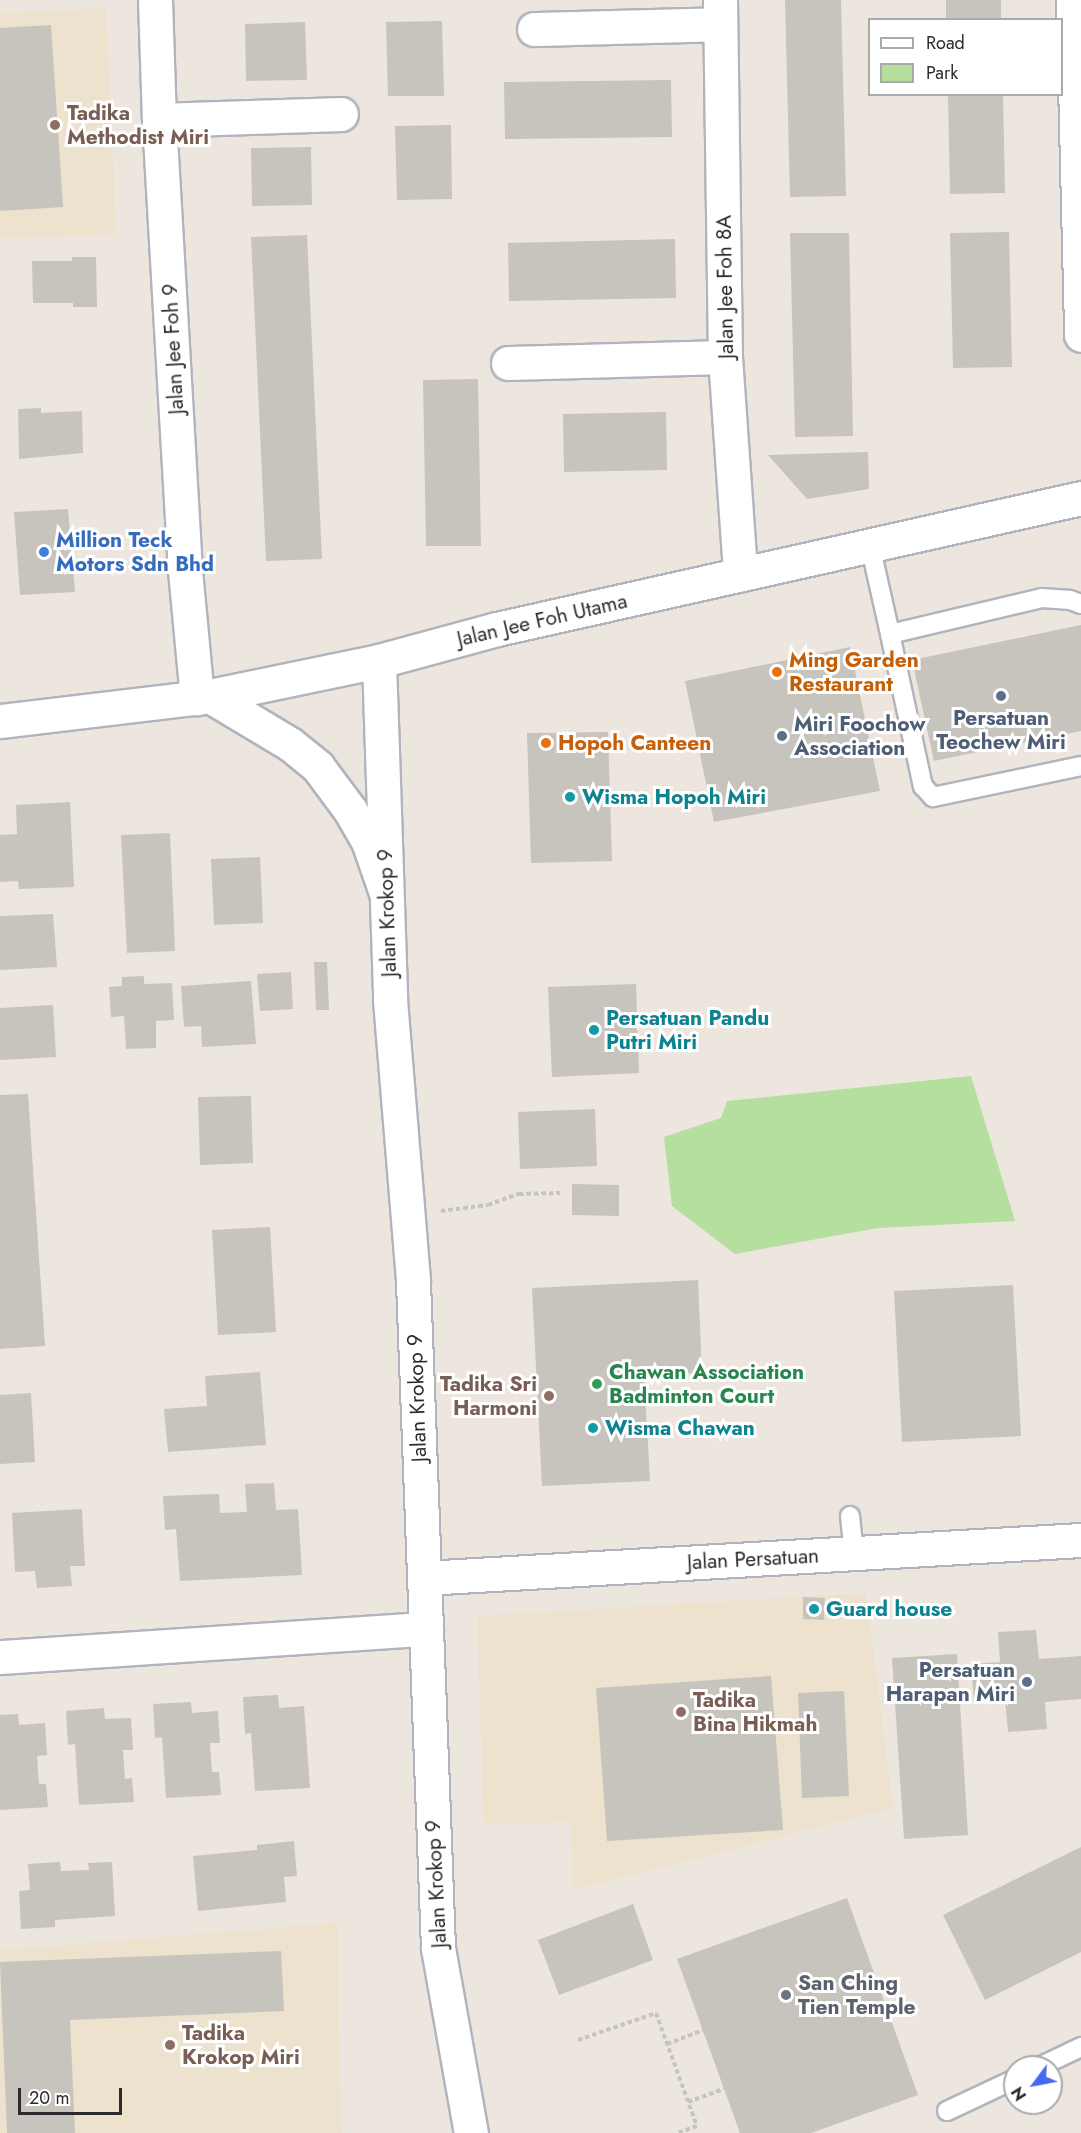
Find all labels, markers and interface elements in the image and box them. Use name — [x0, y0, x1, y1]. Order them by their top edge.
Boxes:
legend — [868, 18, 1063, 96]
text: Road — [926, 30, 965, 56]
text: Park — [926, 60, 958, 86]
place label: Tadika Methodist Miri — [67, 100, 209, 150]
marker: Tadika Methodist Miri — [48, 118, 62, 132]
street label: Jalan Jee Foh 8A — [711, 215, 739, 359]
street label: Jalan Jee Foh 9 — [157, 283, 189, 415]
place label: Million Teck Motors Sdn Bhd — [56, 527, 214, 577]
marker: Million Teck Motors Sdn Bhd — [37, 545, 51, 559]
street label: Jalan Jee Foh Utama — [454, 588, 630, 652]
place label: Ming Garden Restaurant — [789, 647, 919, 697]
marker: Ming Garden Restaurant — [770, 665, 784, 679]
marker: Persatuan Teochew Miri — [994, 689, 1008, 703]
place label: Persatuan Teochew Miri — [936, 705, 1066, 755]
place label: Miri Foochow Association — [794, 711, 925, 761]
marker: Miri Foochow Association — [775, 729, 789, 743]
place label: Hopoh Canteen — [558, 730, 711, 756]
marker: Hopoh Canteen — [539, 736, 553, 750]
place label: Wisma Hopoh Miri — [582, 784, 766, 810]
marker: Wisma Hopoh Miri — [563, 790, 577, 804]
street label: Jalan Krokop 9 — [372, 848, 402, 978]
place label: Persatuan Pandu Putri Miri — [606, 1005, 769, 1055]
marker: Persatuan Pandu Putri Miri — [587, 1023, 601, 1037]
street label: Jalan Krokop 9 — [402, 1333, 432, 1463]
place label: Chawan Association Badminton Court — [609, 1359, 804, 1409]
place label: Tadika Sri Harmoni — [440, 1371, 537, 1421]
marker: Chawan Association Badminton Court — [590, 1377, 604, 1391]
marker: Tadika Sri Harmoni — [542, 1389, 556, 1403]
place label: Wisma Chawan — [605, 1415, 755, 1441]
marker: Wisma Chawan — [586, 1421, 600, 1435]
street label: Jalan Persatuan — [686, 1543, 820, 1575]
place label: Guard house — [826, 1596, 952, 1622]
marker: Guard house — [807, 1602, 821, 1616]
place label: Persatuan Harapan Miri — [886, 1657, 1015, 1707]
marker: Persatuan Harapan Miri — [1020, 1675, 1034, 1689]
place label: Tadika Bina Hikmah — [693, 1687, 817, 1737]
marker: Tadika Bina Hikmah — [674, 1705, 688, 1719]
street label: Jalan Krokop 9 — [420, 1819, 452, 1949]
place label: San Ching Tien Temple — [798, 1970, 916, 2020]
marker: San Ching Tien Temple — [779, 1988, 793, 2002]
place label: Tadika Krokop Miri — [182, 2020, 300, 2070]
marker: Tadika Krokop Miri — [163, 2038, 177, 2052]
north arrow — [1003, 2055, 1063, 2115]
scale bar — [21, 2076, 124, 2114]
text: N — [1006, 2082, 1032, 2105]
text: 20 m — [29, 2085, 69, 2111]

